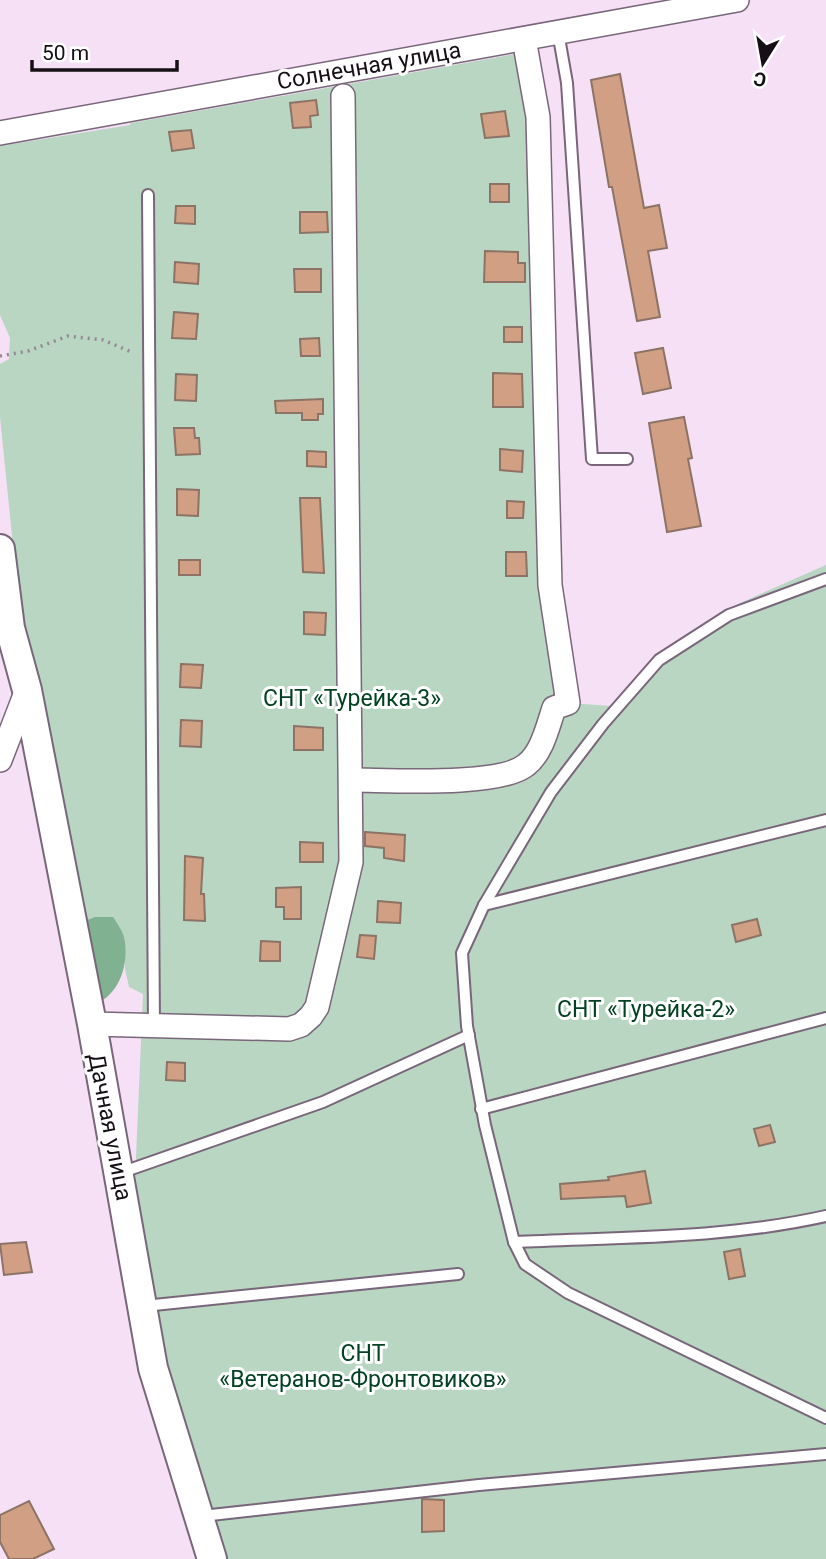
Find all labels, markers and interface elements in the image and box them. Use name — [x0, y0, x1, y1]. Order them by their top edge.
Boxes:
scale bar — [32, 28, 177, 72]
north arrow — [728, 28, 798, 98]
street label: Солнечная улица — [275, 37, 463, 95]
text: 50 m — [42, 41, 89, 65]
text: С — [752, 67, 768, 92]
park label: СНТ «Турейка-3» — [263, 685, 441, 712]
park label: СНТ «Турейка-2» — [557, 996, 735, 1023]
street label: Дачная улица — [82, 1051, 138, 1203]
park label: СНТ «Ветеранов-Фронтовиков» — [219, 1340, 507, 1393]

